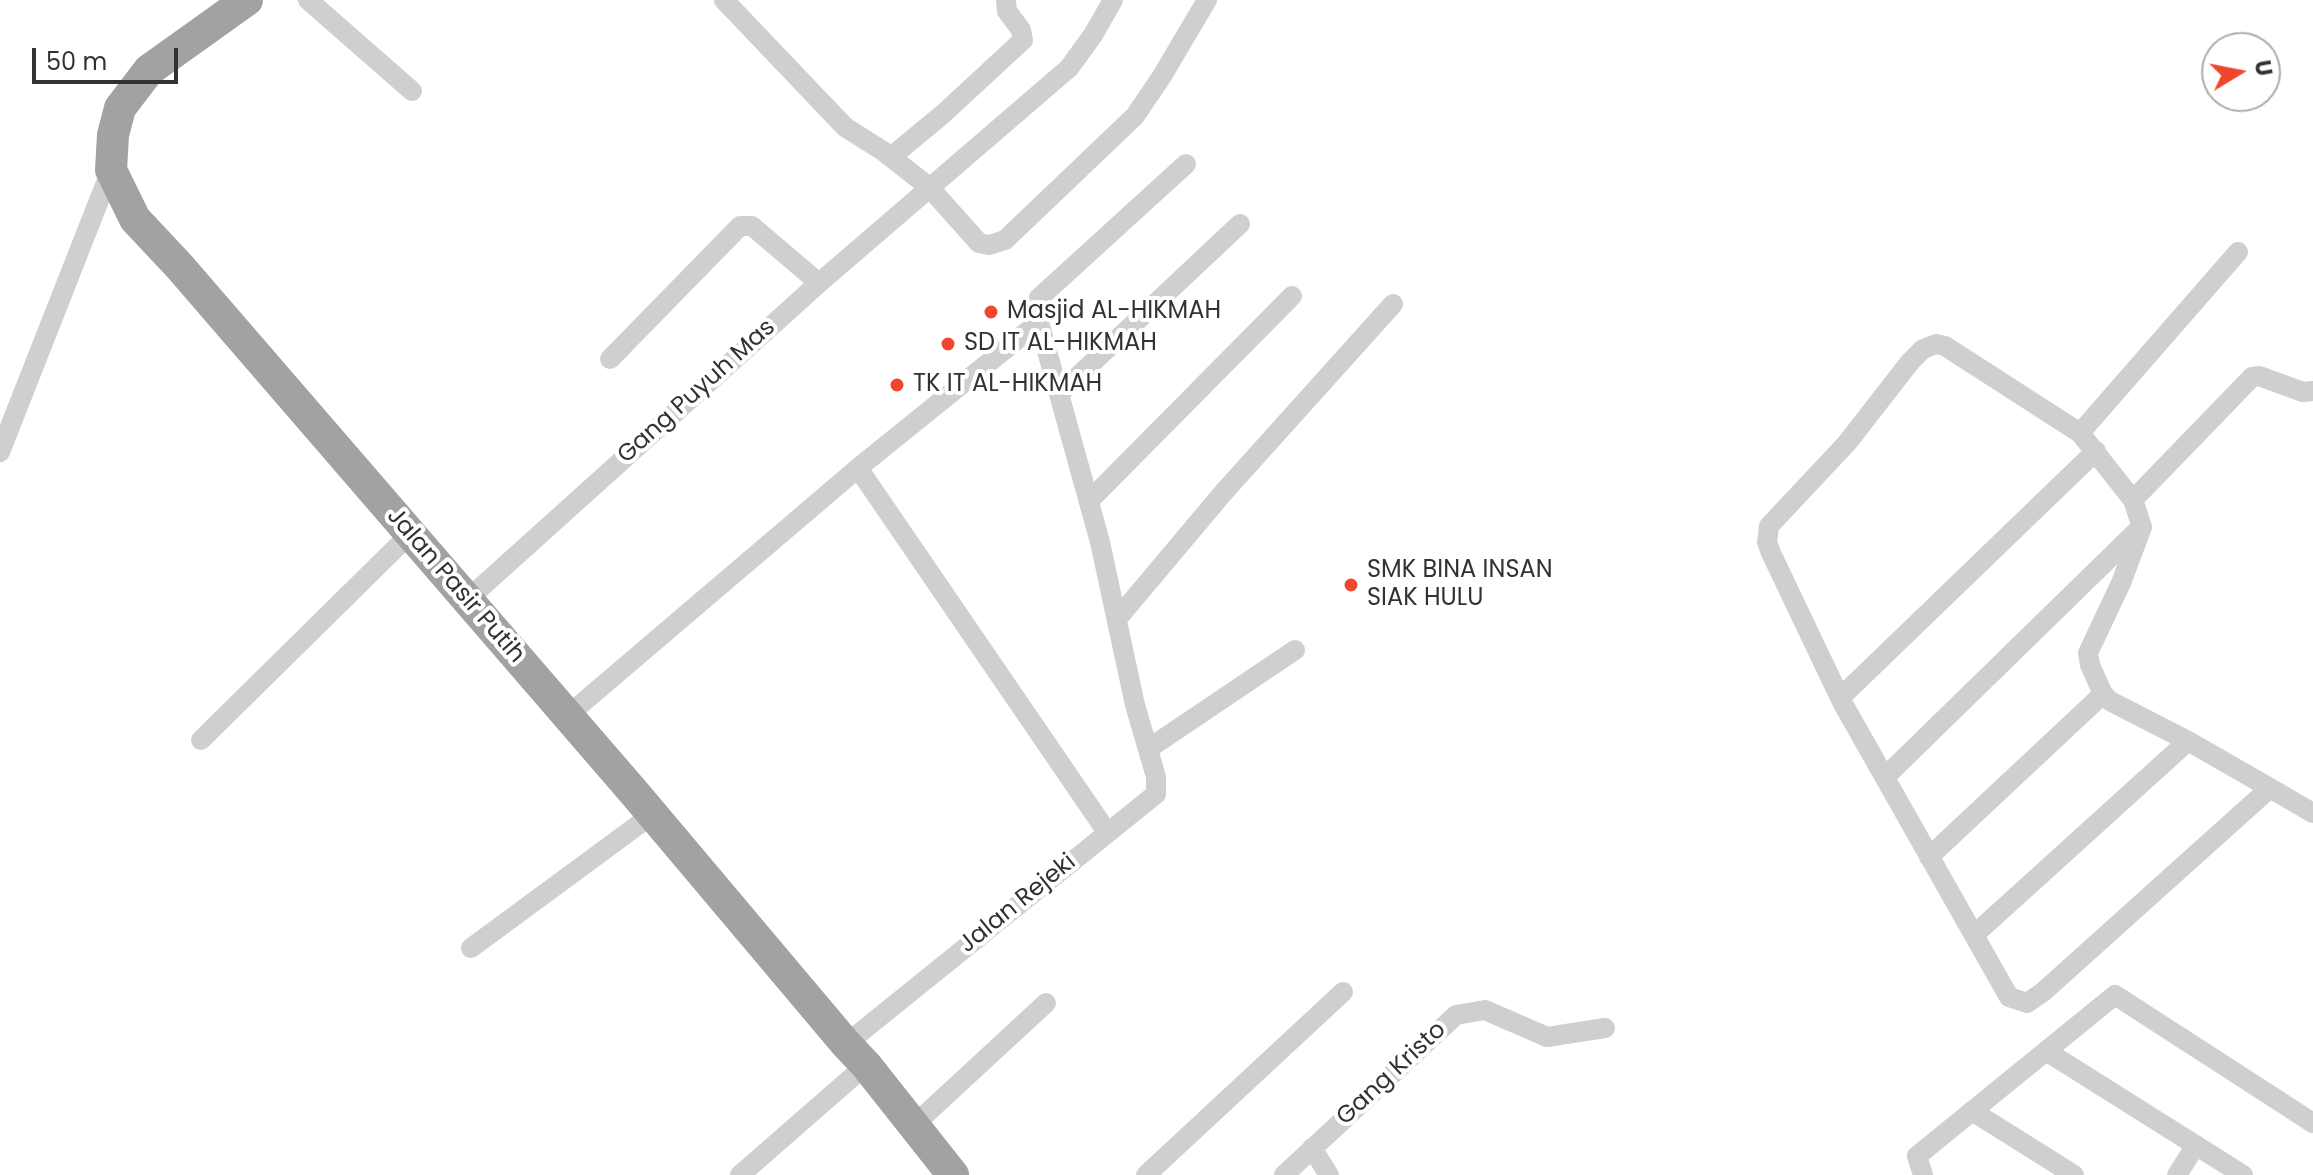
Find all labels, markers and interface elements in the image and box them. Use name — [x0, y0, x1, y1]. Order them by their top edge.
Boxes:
scale bar — [36, 32, 182, 82]
north arrow — [2201, 32, 2281, 112]
text: 50 m — [46, 45, 107, 78]
text: U — [2247, 58, 2280, 78]
place label: Masjid AL-HIKMAH — [1007, 298, 1221, 326]
marker: Masjid AL-HIKMAH — [982, 303, 1000, 321]
street label: Gang Puyuh Mas — [612, 314, 782, 470]
place label: SD IT AL-HIKMAH — [964, 330, 1157, 358]
marker: SD IT AL-HIKMAH — [939, 335, 957, 353]
place label: TK IT AL-HIKMAH — [913, 371, 1102, 399]
marker: TK IT AL-HIKMAH — [888, 376, 906, 394]
street label: Jalan Pasir Putih — [380, 503, 530, 669]
place label: SMK BINA INSAN SIAK HULU — [1367, 557, 1553, 613]
marker: SMK BINA INSAN SIAK HULU — [1342, 576, 1360, 594]
street label: Jalan Rejeki — [954, 848, 1082, 960]
street label: Gang Kristo — [1331, 1016, 1453, 1132]

